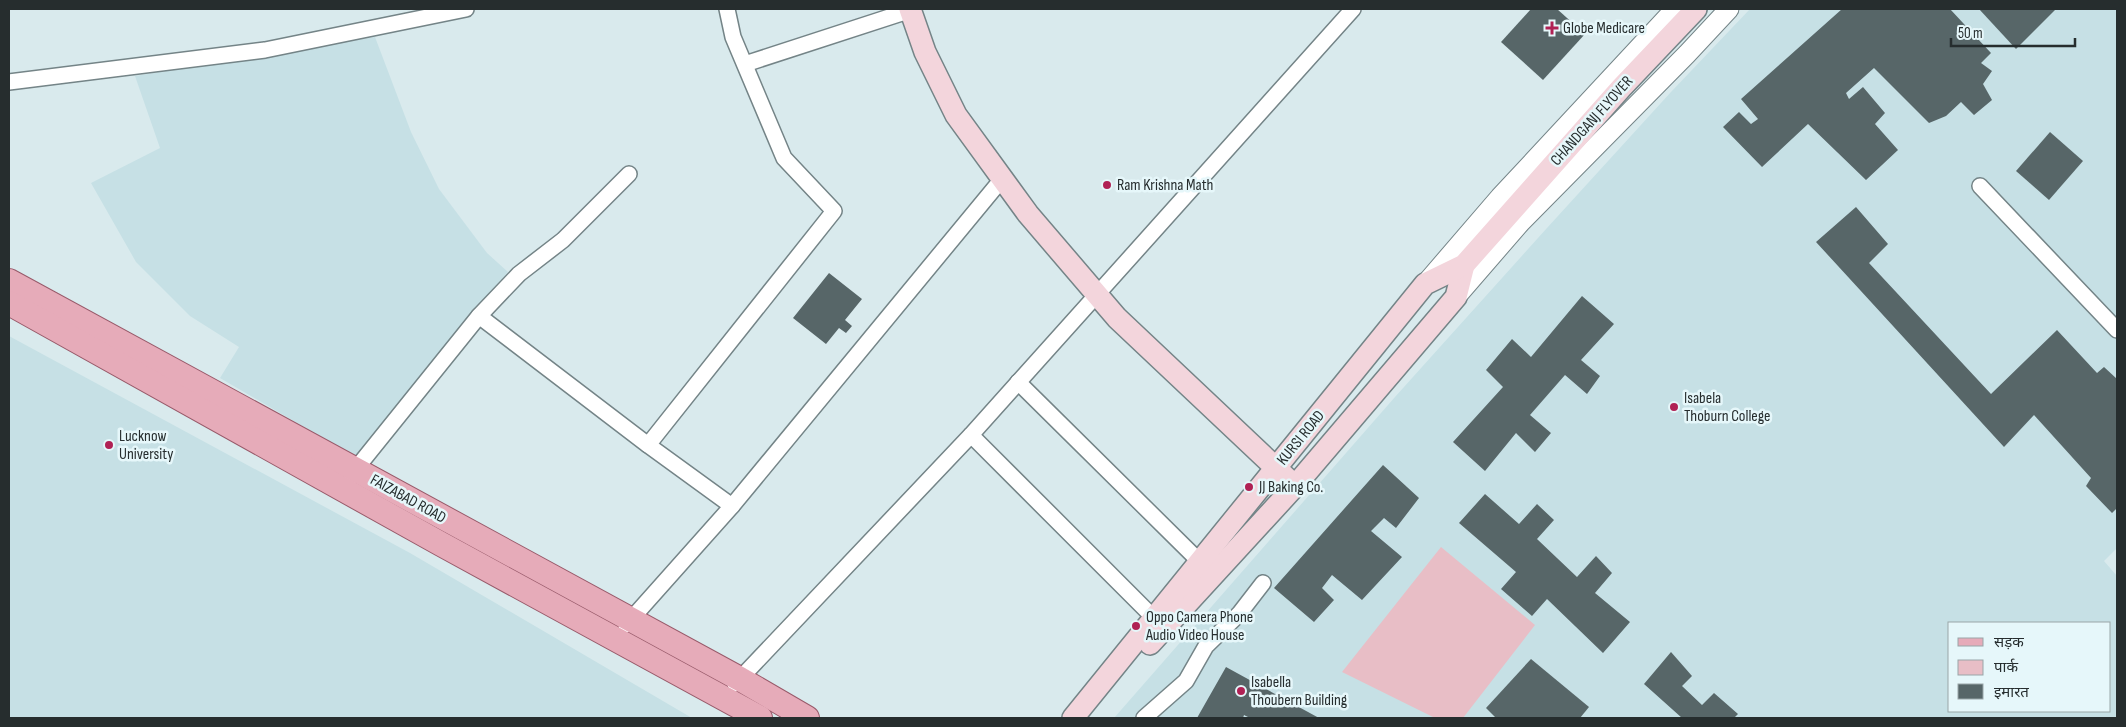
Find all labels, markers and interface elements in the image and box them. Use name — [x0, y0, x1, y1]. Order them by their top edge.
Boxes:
scale bar — [1951, 15, 2075, 47]
place label: Globe Medicare — [1563, 19, 1645, 38]
marker: Globe Medicare — [1545, 21, 1559, 35]
text: 50 m — [1958, 24, 1983, 43]
street label: CHANDGANJ FLYOVER — [1547, 72, 1637, 170]
place label: Ram Krishna Math — [1117, 176, 1213, 195]
marker: Ram Krishna Math — [1101, 179, 1113, 191]
place label: Isabela Thoburn College — [1684, 389, 1771, 426]
marker: Isabela Thoburn College — [1668, 401, 1680, 413]
street label: KURSI ROAD — [1273, 407, 1329, 469]
place label: Lucknow University — [119, 427, 173, 464]
marker: Lucknow University — [103, 439, 115, 451]
street label: FAIZABAD ROAD — [367, 470, 449, 528]
place label: JJ Baking Co. — [1258, 478, 1323, 497]
marker: JJ Baking Co. — [1243, 481, 1255, 493]
place label: Oppo Camera Phone Audio Video House — [1145, 608, 1253, 645]
marker: Oppo Camera Phone Audio Video House — [1130, 620, 1142, 632]
legend — [1948, 622, 2111, 712]
text: सड़क — [1994, 633, 2024, 652]
text: पार्क — [1994, 658, 2018, 677]
place label: Isabella Thoubern Building — [1251, 673, 1347, 710]
text: इमारत — [1994, 683, 2029, 702]
marker: Isabella Thoubern Building — [1235, 685, 1247, 697]

